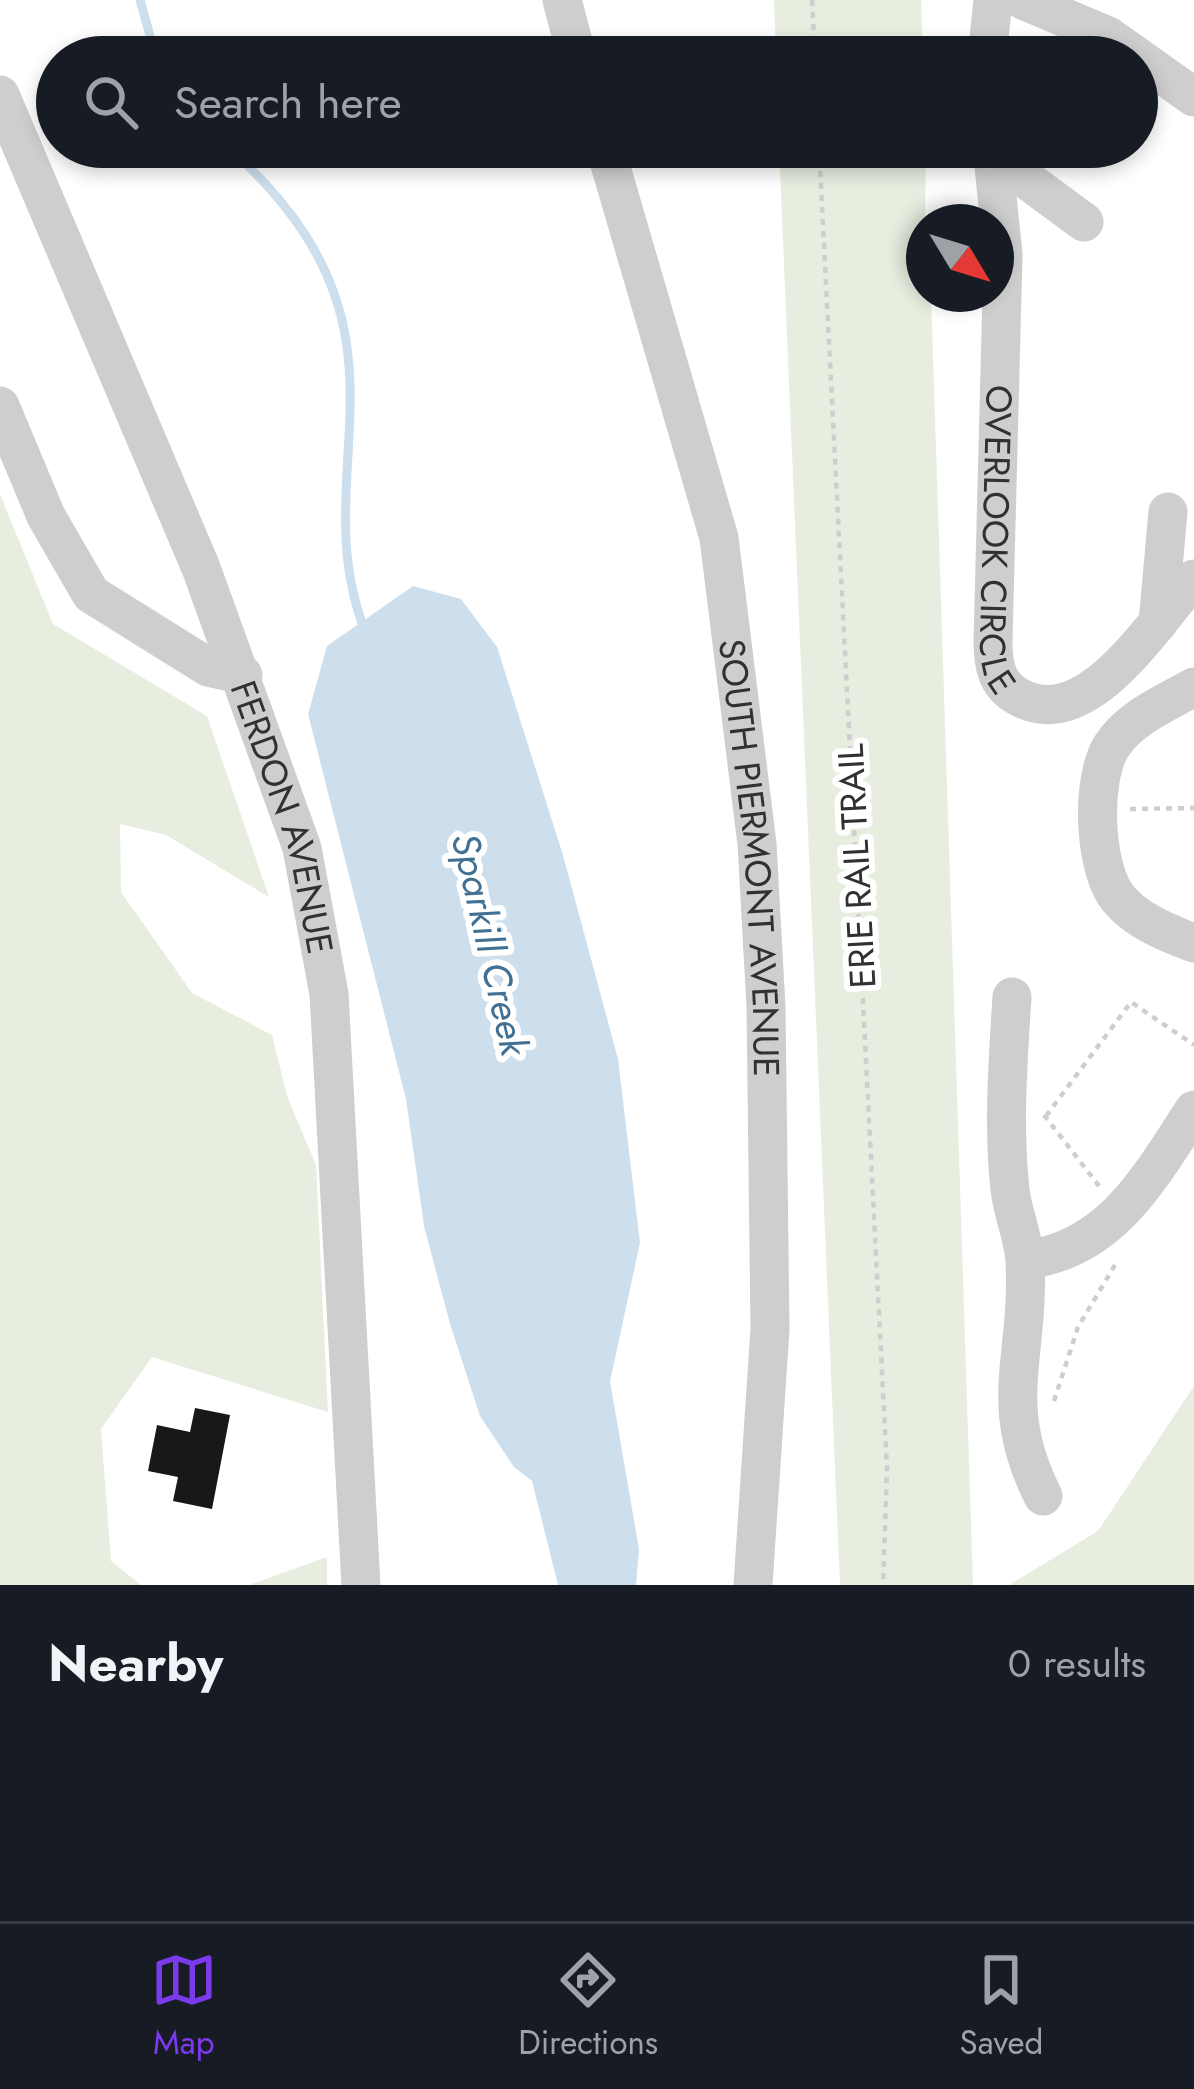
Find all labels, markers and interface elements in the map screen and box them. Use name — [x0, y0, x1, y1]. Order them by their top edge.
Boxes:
search box — [36, 36, 1158, 168]
icon: search — [78, 69, 144, 135]
text: Search here — [174, 70, 402, 135]
north arrow — [906, 204, 1014, 312]
street label: OVERLOOK CIRCLE — [967, 384, 1029, 705]
street label: SOUTH PIERMONT AVENUE — [706, 636, 793, 1077]
street label: FERDON AVENUE — [218, 673, 347, 958]
street label: ERIE RAIL TRAIL — [824, 742, 888, 990]
water label: Sparkill Creek — [437, 827, 544, 1063]
text: Nearby — [48, 1626, 223, 1700]
text: 0 results — [1008, 1635, 1146, 1692]
tab: Map — [151, 1947, 217, 2066]
tab: Directions — [518, 1947, 658, 2066]
tab: Saved — [960, 1947, 1043, 2066]

